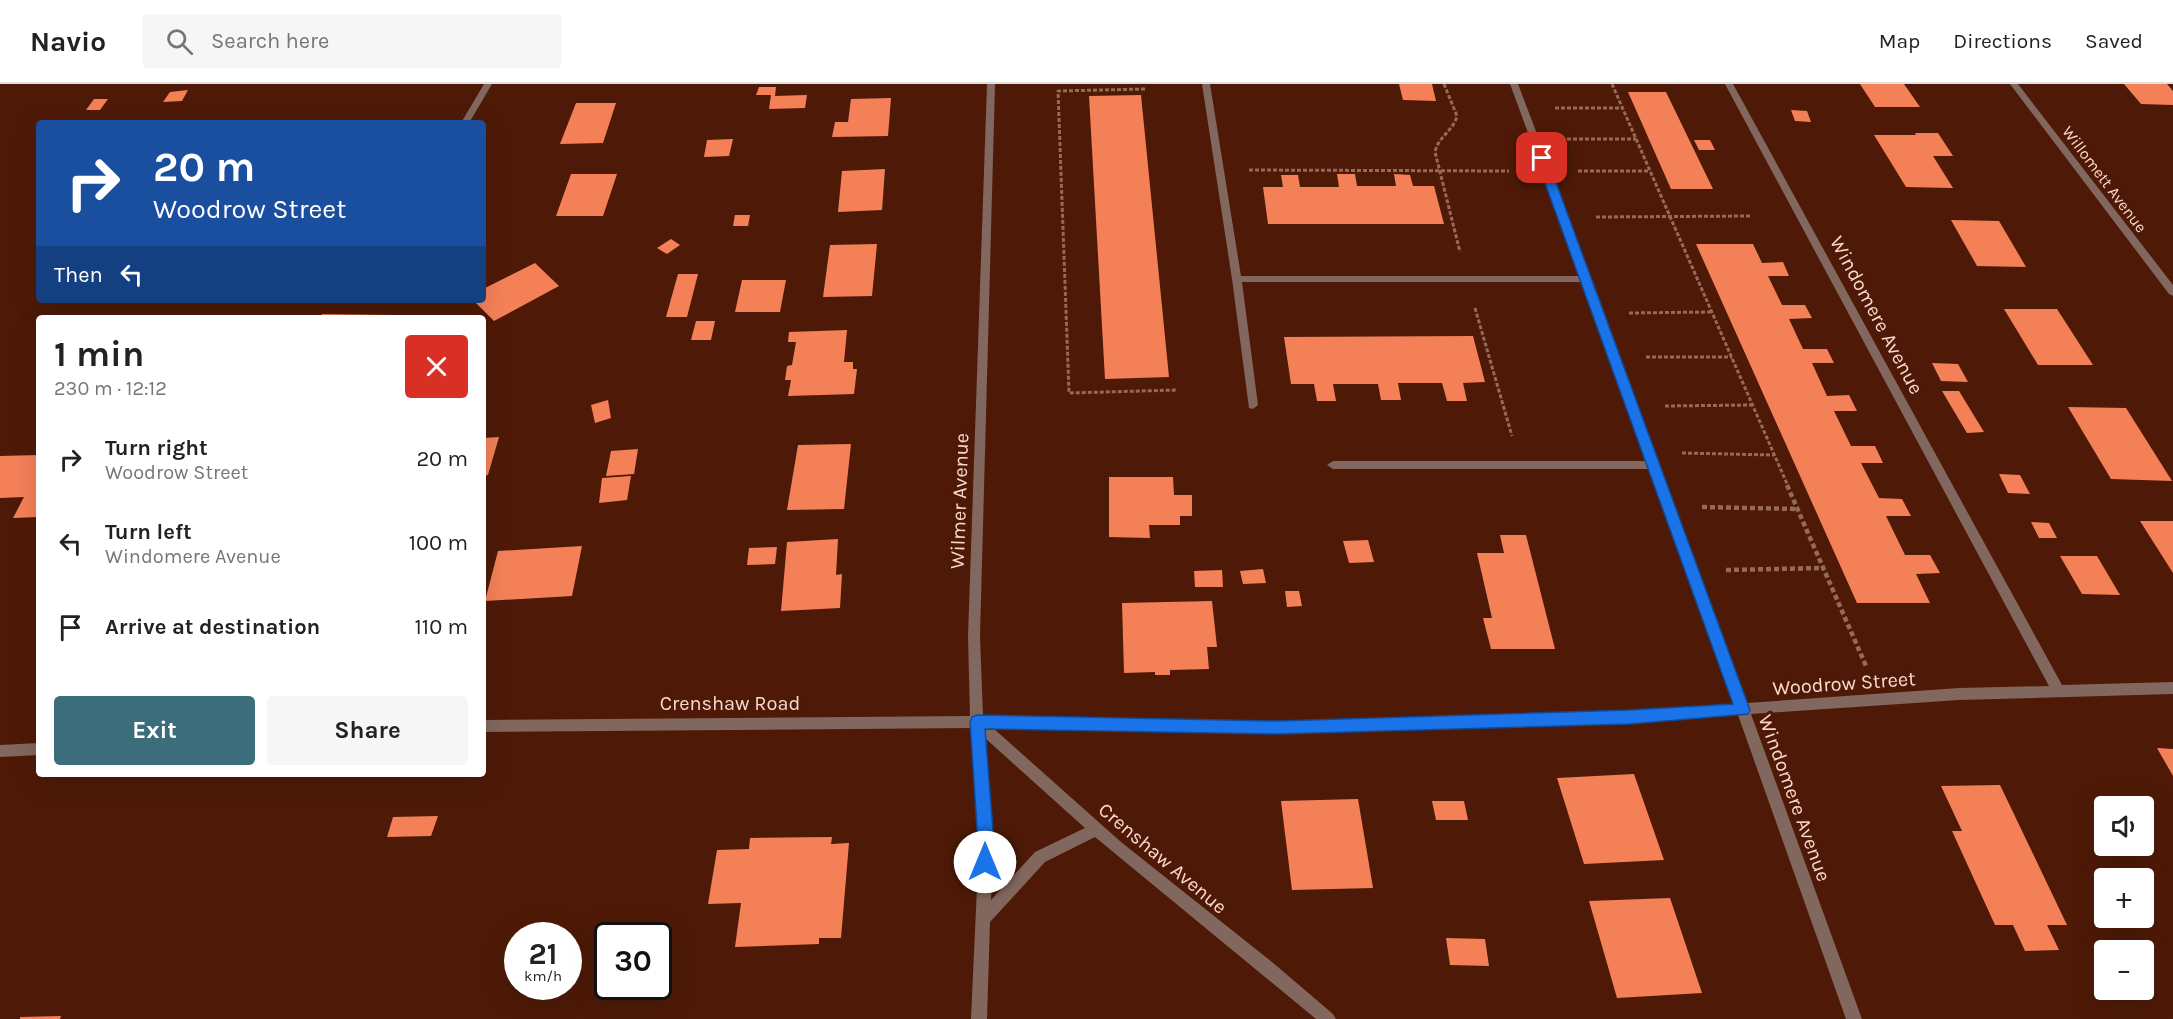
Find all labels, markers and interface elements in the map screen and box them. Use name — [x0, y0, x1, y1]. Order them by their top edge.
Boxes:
search box — [142, 14, 562, 68]
text: Navio — [30, 25, 106, 58]
icon: search — [163, 25, 196, 58]
text: Search here — [211, 28, 329, 54]
text: Map — [1879, 29, 1920, 53]
text: Directions — [1953, 29, 2052, 53]
text: Saved — [2085, 29, 2143, 53]
street label: Willomett Avenue — [2058, 122, 2151, 236]
pin — [1516, 132, 1567, 183]
icon: arrive — [1525, 141, 1558, 174]
text: 20 m — [153, 142, 255, 192]
icon: right — [54, 144, 132, 222]
text: Woodrow Street — [153, 193, 346, 225]
street label: Windomere Avenue — [1825, 232, 1928, 398]
icon: left — [115, 258, 148, 291]
text: Then — [54, 262, 103, 288]
text: 1 min — [54, 333, 144, 375]
button: close — [405, 335, 468, 398]
text: 230 m · 12:12 — [54, 377, 167, 400]
street label: Wilmer Avenue — [946, 433, 973, 569]
text: Turn right — [105, 435, 208, 461]
icon: right — [54, 443, 87, 476]
text: 20 m — [416, 446, 468, 472]
text: Woodrow Street — [105, 461, 248, 484]
text: Turn left — [105, 519, 192, 545]
icon: left — [54, 527, 87, 560]
text: 100 m — [409, 530, 468, 556]
text: Windomere Avenue — [105, 545, 281, 568]
icon: arrive — [54, 611, 87, 644]
text: Arrive at destination — [105, 614, 320, 640]
text: 110 m — [415, 614, 468, 640]
street label: Woodrow Street — [1772, 667, 1917, 700]
street label: Crenshaw Road — [660, 692, 800, 715]
button: Exit — [54, 696, 255, 765]
button: Share — [267, 696, 468, 765]
street label: Windomere Avenue — [1754, 712, 1835, 885]
map controls — [2094, 796, 2154, 1000]
button: sound — [2094, 796, 2154, 856]
street label: Crenshaw Avenue — [1094, 798, 1232, 919]
position arrow — [953, 830, 1017, 894]
button: + — [2094, 868, 2154, 928]
speed limit sign: 30 — [594, 922, 672, 1000]
text: 21 — [529, 936, 557, 972]
button: − — [2094, 940, 2154, 1000]
text: km/h — [524, 967, 562, 985]

